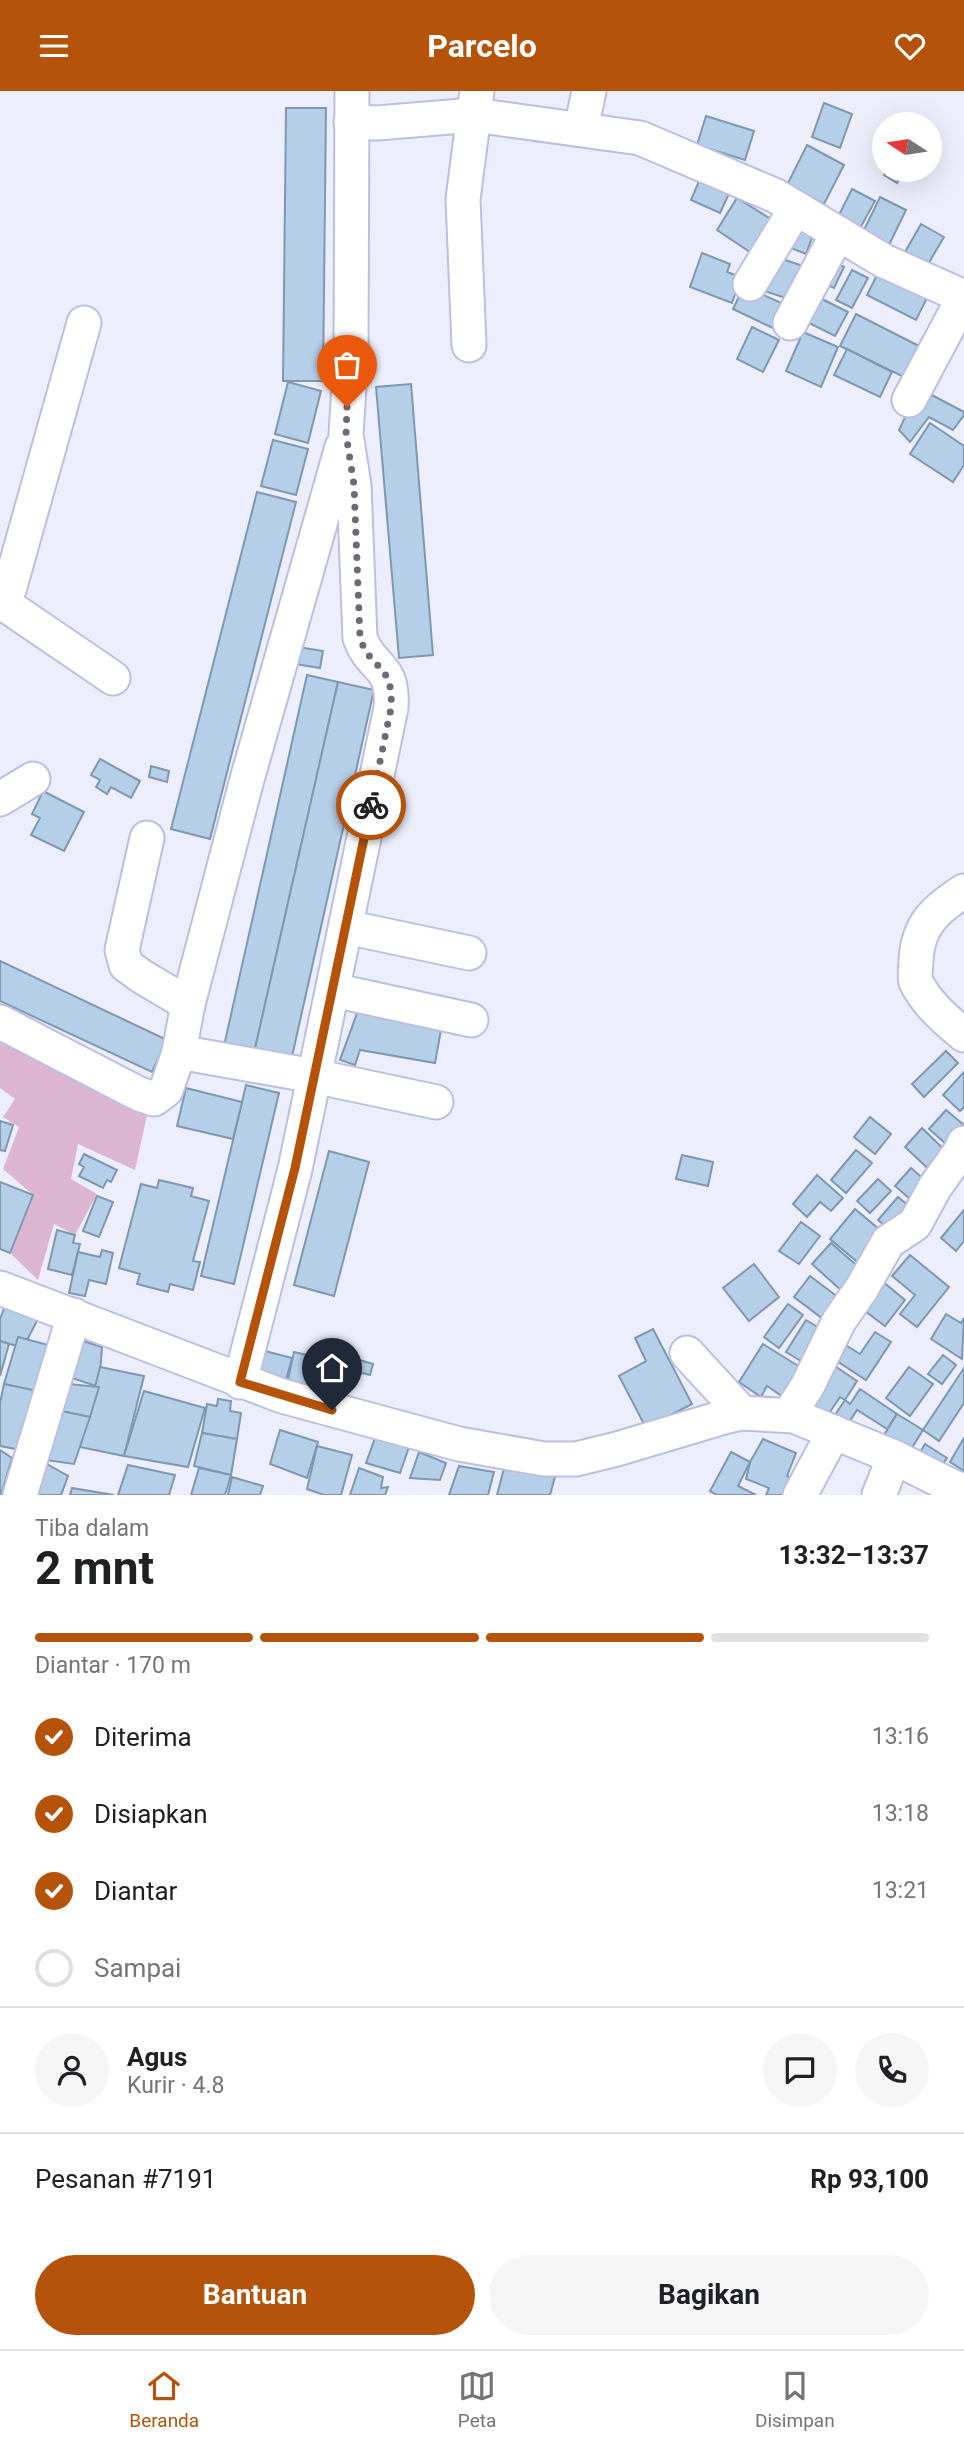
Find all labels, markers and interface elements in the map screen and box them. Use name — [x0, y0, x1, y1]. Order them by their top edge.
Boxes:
icon: menu — [35, 27, 73, 65]
text: Parcelo — [427, 27, 537, 65]
icon: heart — [891, 27, 929, 65]
north arrow — [872, 112, 942, 182]
map controls — [872, 112, 942, 182]
pin — [317, 335, 377, 407]
icon: bag — [328, 346, 366, 384]
courier — [336, 770, 406, 840]
icon: bike — [352, 786, 390, 824]
pin — [302, 1338, 362, 1410]
icon: home — [313, 1349, 351, 1387]
text: Tiba dalam — [35, 1515, 149, 1542]
text: 13:32–13:37 — [779, 1540, 929, 1570]
text: 2 mnt — [35, 1541, 154, 1595]
text: Diantar · 170 m — [35, 1652, 191, 1679]
icon: check — [35, 1718, 73, 1756]
text: Diterima — [94, 1722, 192, 1752]
text: 13:16 — [872, 1723, 929, 1750]
icon: check — [35, 1795, 73, 1833]
text: Disiapkan — [94, 1799, 208, 1829]
text: 13:18 — [872, 1800, 929, 1827]
icon: check — [35, 1872, 73, 1910]
text: Diantar — [94, 1876, 177, 1906]
text: 13:21 — [872, 1877, 929, 1904]
text: Sampai — [94, 1953, 181, 1983]
button: person — [35, 2033, 109, 2107]
button: chat — [763, 2033, 837, 2107]
button: phone — [855, 2033, 929, 2107]
text: Agus — [127, 2042, 187, 2072]
text: Kurir · 4.8 — [127, 2072, 224, 2099]
text: Pesanan #7191 — [35, 2164, 216, 2194]
text: Rp 93,100 — [810, 2164, 929, 2194]
button: Bantuan — [35, 2255, 475, 2335]
button: Bagikan — [489, 2255, 929, 2335]
tab: Beranda — [129, 2367, 199, 2432]
tab: Peta — [458, 2367, 496, 2432]
tab: Disimpan — [755, 2367, 835, 2432]

